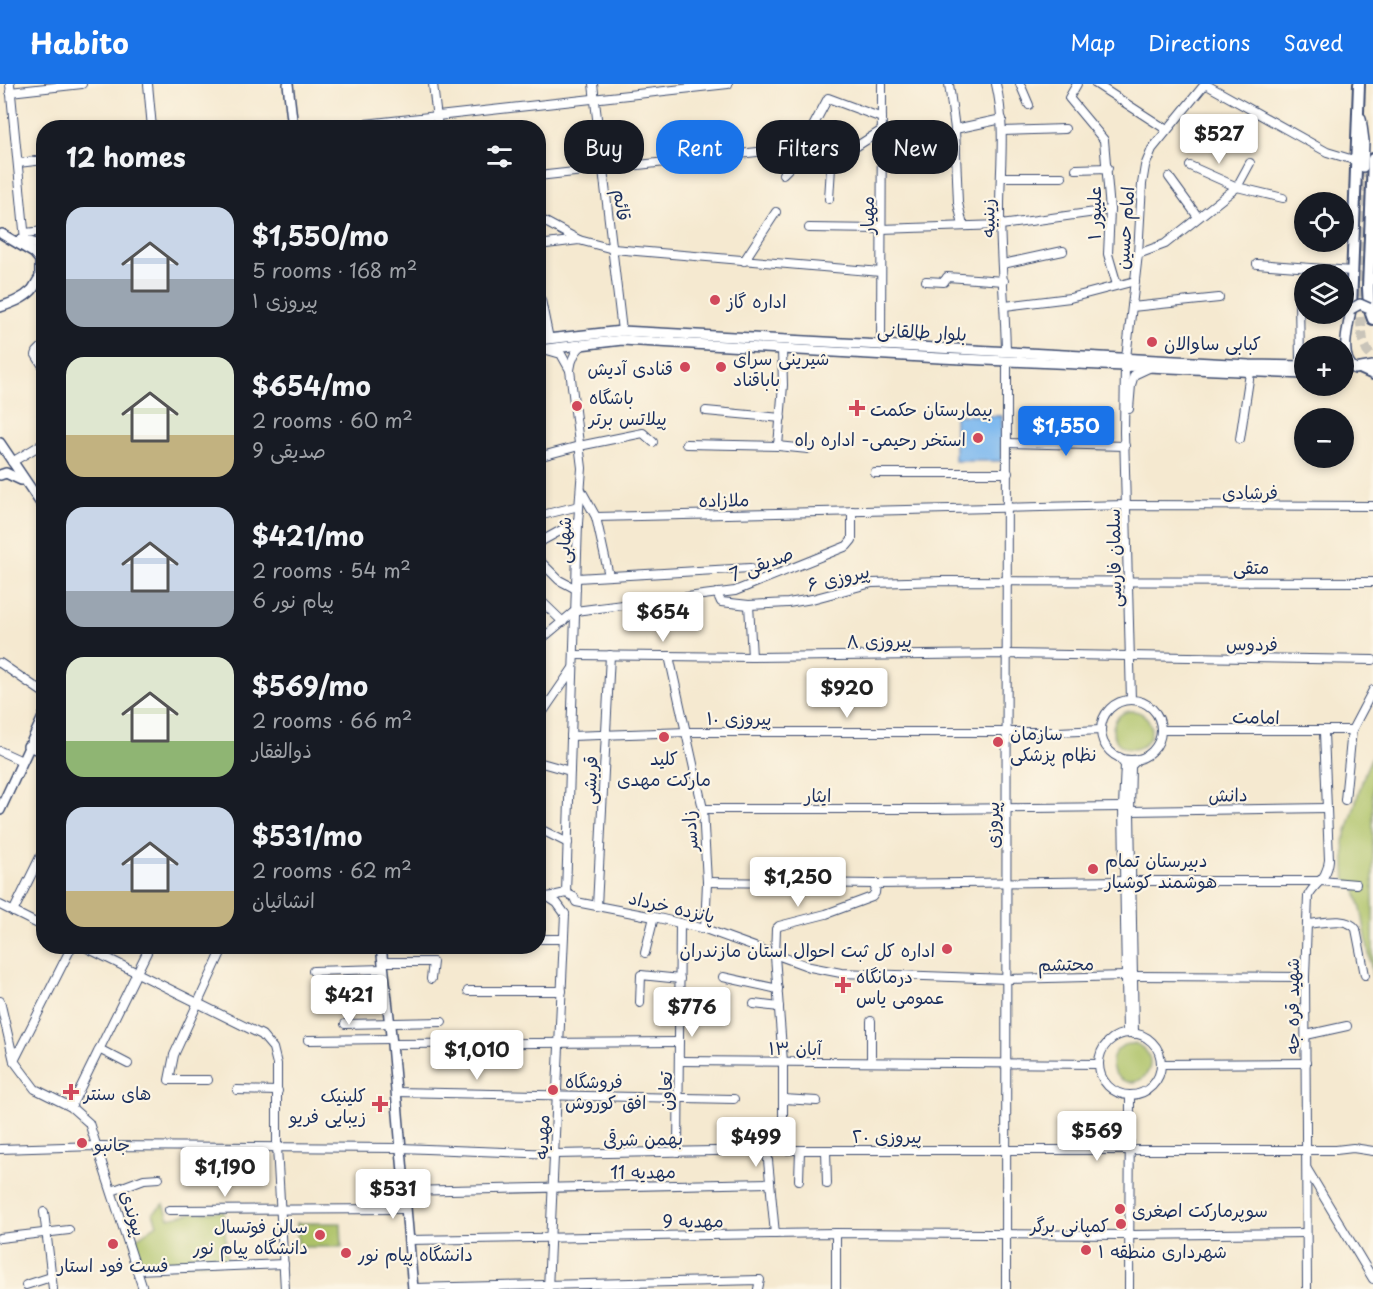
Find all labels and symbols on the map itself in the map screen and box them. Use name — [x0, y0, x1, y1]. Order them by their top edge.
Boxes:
pin: $527 — [1183, 114, 1255, 165]
street label: امام حسین — [1108, 185, 1142, 271]
street label: علیپور ۱ — [1080, 186, 1107, 240]
street label: قائم — [606, 188, 638, 222]
street label: مهیار — [853, 196, 880, 236]
street label: زینبیه — [973, 198, 1001, 238]
place label: اداره گاز — [725, 287, 787, 314]
marker: اداره گاز — [708, 293, 722, 307]
street label: بلوار طالقانی — [876, 315, 968, 347]
place label: کبابی ساوالان — [1164, 329, 1261, 356]
marker: کبابی ساوالان — [1145, 335, 1159, 349]
place label: شیرینی سرای باباقناد — [733, 344, 830, 392]
place label: قنادی آدیش — [587, 354, 673, 381]
marker: قنادی آدیش — [678, 360, 692, 374]
marker: شیرینی سرای باباقناد — [714, 360, 728, 374]
place label: باشگاه پیلاتس برتر — [587, 383, 667, 431]
place label: بیمارستان حکمت — [870, 395, 993, 422]
marker: باشگاه پیلاتس برتر — [570, 399, 584, 413]
marker: بیمارستان حکمت — [848, 399, 866, 417]
pin: $1,550 — [1017, 406, 1115, 457]
place label: استخر رحیمی- اداره راه — [794, 425, 966, 452]
marker: استخر رحیمی- اداره راه — [971, 431, 985, 445]
street label: فرشادی — [1222, 478, 1278, 505]
street label: ملازاده — [698, 485, 750, 513]
street label: سلمان فارسی — [1099, 508, 1127, 608]
street label: شهابی — [549, 516, 577, 564]
street label: صدیقی 7 — [725, 539, 797, 587]
street label: متقی — [1233, 553, 1269, 580]
street label: پیروزی ۶ — [804, 557, 872, 597]
pin: $654 — [627, 592, 699, 643]
street label: پیروزی ٨ — [846, 626, 912, 654]
street label: فردوس — [1226, 629, 1278, 657]
pin: $920 — [811, 668, 883, 719]
street label: امامت — [1232, 702, 1280, 730]
street label: پیروزی ١٠ — [706, 704, 772, 731]
place label: سازمان نظام پزشکی — [1010, 719, 1096, 769]
marker: کلید مارکت مهدی — [657, 730, 671, 744]
marker: سازمان نظام پزشکی — [991, 735, 1005, 749]
place label: کلید مارکت مهدی — [617, 744, 711, 792]
street label: قریشی — [574, 755, 604, 805]
street label: دانش — [1208, 780, 1248, 808]
street label: ایثار — [803, 781, 831, 808]
street label: پیروزی — [978, 802, 1005, 848]
street label: زادسر — [674, 810, 704, 854]
place label: دبیرستان تمام هوشمند کوشیار — [1103, 846, 1217, 894]
pin: $1,250 — [749, 857, 847, 908]
marker: دبیرستان تمام هوشمند کوشیار — [1086, 862, 1100, 876]
street label: پانزده خرداد — [626, 883, 718, 929]
place label: اداره کل ثبت احوال استان مازندران — [679, 936, 935, 963]
marker: اداره کل ثبت احوال استان مازندران — [940, 942, 954, 956]
street label: محتشم — [1038, 949, 1094, 979]
street label: شهید قره جه — [1278, 958, 1305, 1054]
place label: درمانگاه عمومی یاس — [856, 962, 945, 1010]
pin: $421 — [313, 975, 385, 1026]
marker: درمانگاه عمومی یاس — [834, 976, 852, 994]
pin: $776 — [656, 987, 728, 1038]
pin: $1,010 — [428, 1030, 526, 1081]
street label: ۱۳ آبان — [768, 1034, 823, 1061]
place label: فروشگاه افق کوروش — [565, 1067, 647, 1115]
street label: تعاون — [651, 1071, 678, 1111]
place label: های سنتر — [82, 1079, 151, 1106]
place label: کلینیک زیبایی فریو — [288, 1081, 366, 1129]
marker: های سنتر — [62, 1083, 80, 1101]
marker: فروشگاه افق کوروش — [546, 1083, 560, 1097]
marker: کلینیک زیبایی فریو — [371, 1095, 389, 1113]
pin: $569 — [1061, 1111, 1133, 1162]
street label: مهدیه — [527, 1114, 555, 1160]
pin: $499 — [720, 1117, 792, 1168]
street label: پیروزی ٢٠ — [852, 1122, 922, 1149]
street label: بهمن شرقی — [603, 1124, 683, 1152]
place label: جانبو — [92, 1130, 130, 1157]
marker: جانبو — [75, 1136, 89, 1150]
pin: $1,190 — [176, 1147, 274, 1198]
street label: مهدیه 11 — [610, 1157, 676, 1185]
pin: $531 — [357, 1169, 429, 1220]
street label: پیوندی — [114, 1187, 154, 1239]
place label: سوپرمارکت اصغری — [1132, 1196, 1268, 1223]
marker: سوپرمارکت اصغری — [1113, 1202, 1127, 1216]
street label: مهدیه 9 — [662, 1206, 724, 1234]
place label: کمپانی برگر — [1029, 1211, 1109, 1238]
place label: سالن فوتسال دانشگاه پیام نور — [192, 1212, 308, 1262]
marker: کمپانی برگر — [1114, 1217, 1128, 1231]
marker: سالن فوتسال دانشگاه پیام نور — [313, 1228, 327, 1242]
marker: فست فود استار — [106, 1237, 120, 1251]
place label: شهرداری منطقه ۱ — [1098, 1237, 1227, 1264]
place label: دانشگاه پیام نور — [357, 1240, 473, 1269]
marker: شهرداری منطقه ۱ — [1079, 1243, 1093, 1257]
marker: دانشگاه پیام نور — [339, 1246, 353, 1260]
place label: فست فود استار — [55, 1251, 169, 1278]

